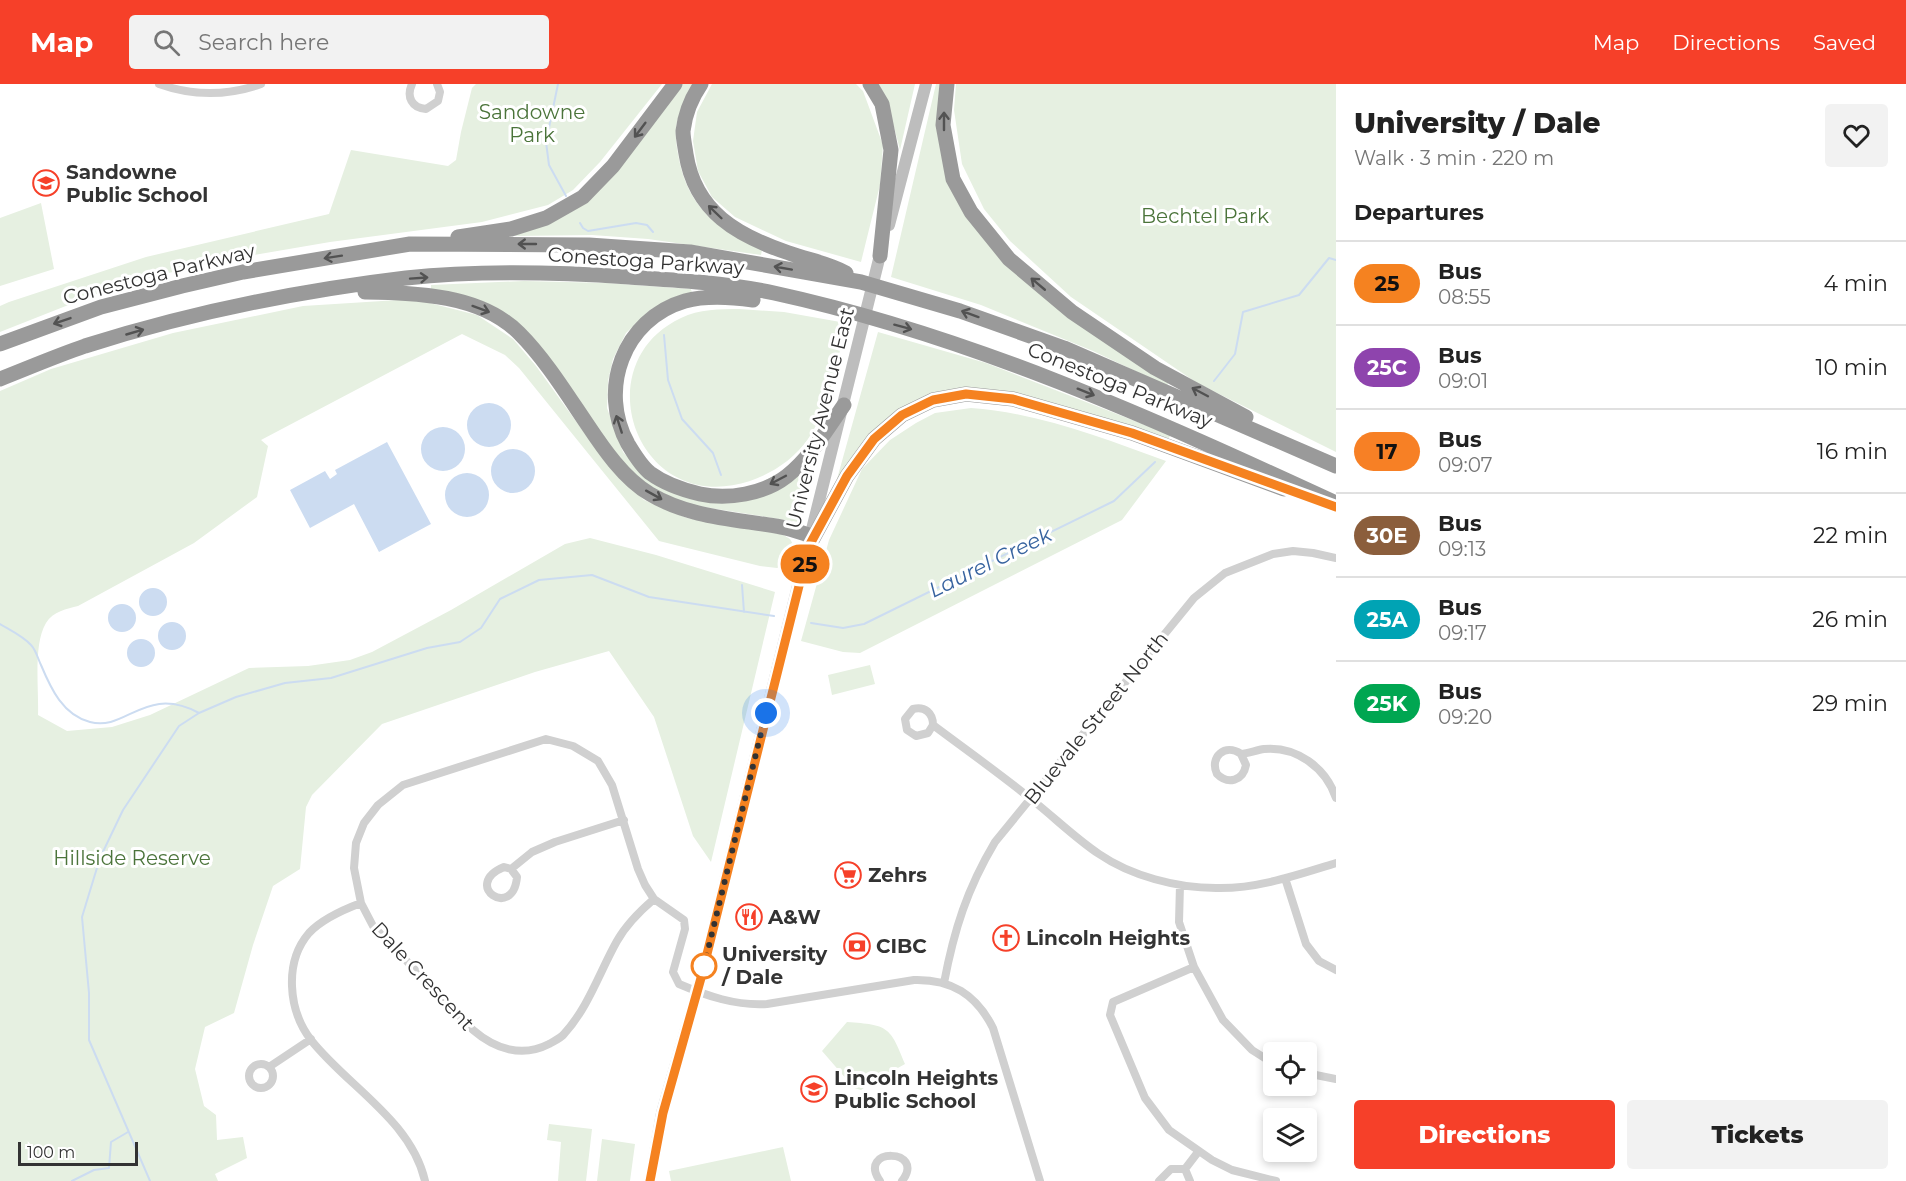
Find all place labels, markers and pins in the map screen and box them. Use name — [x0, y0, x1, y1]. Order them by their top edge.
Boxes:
place label: Sandowne Public School — [66, 160, 208, 207]
school or university icon: Sandowne Public School — [31, 168, 61, 198]
supermarket icon: Zehrs — [833, 860, 863, 890]
place label: Zehrs — [868, 863, 927, 887]
restaurant icon: A&W — [734, 902, 764, 932]
place label: A&W — [767, 905, 821, 929]
church icon: Lincoln Heights — [991, 923, 1021, 953]
place label: Lincoln Heights — [1026, 926, 1191, 950]
bank icon: CIBC — [842, 931, 872, 961]
place label: CIBC — [876, 934, 927, 958]
place label: University / Dale — [721, 942, 828, 989]
marker: University / Dale — [691, 953, 717, 979]
place label: Lincoln Heights Public School — [834, 1066, 999, 1113]
school or university icon: Lincoln Heights Public School — [799, 1074, 829, 1104]

